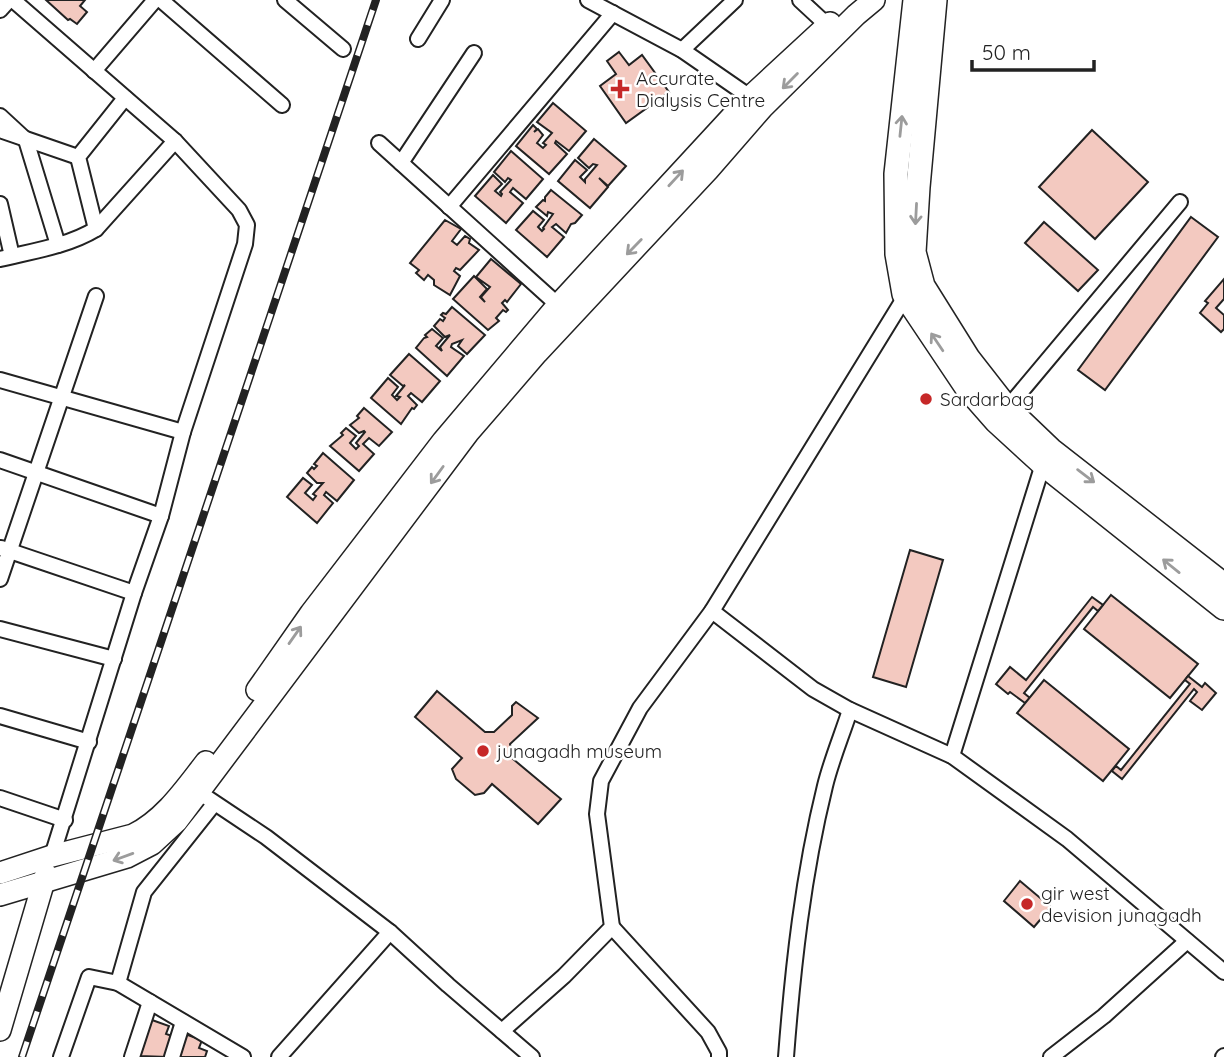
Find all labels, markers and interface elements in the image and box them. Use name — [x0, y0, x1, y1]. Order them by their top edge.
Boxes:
scale bar — [972, 28, 1094, 72]
text: 50 m — [982, 39, 1031, 65]
place label: Accurate Dialysis Centre — [636, 66, 765, 112]
one-way arrow — [781, 73, 798, 90]
marker: Accurate Dialysis Centre — [610, 79, 630, 99]
one-way arrow — [895, 115, 908, 138]
one-way arrow — [667, 170, 684, 187]
one-way arrow — [909, 203, 922, 225]
one-way arrow — [626, 238, 643, 255]
one-way arrow — [930, 333, 944, 353]
place label: Sardarbag — [940, 387, 1034, 411]
marker: Sardarbag — [918, 391, 934, 407]
one-way arrow — [430, 465, 445, 484]
one-way arrow — [1076, 469, 1095, 484]
one-way arrow — [1162, 558, 1180, 573]
one-way arrow — [288, 626, 303, 645]
place label: junagadh museum — [496, 739, 662, 763]
marker: junagadh museum — [475, 743, 491, 759]
one-way arrow — [113, 852, 135, 864]
place label: gir west devision junagadh — [1041, 881, 1202, 927]
marker: gir west devision junagadh — [1019, 896, 1035, 912]

